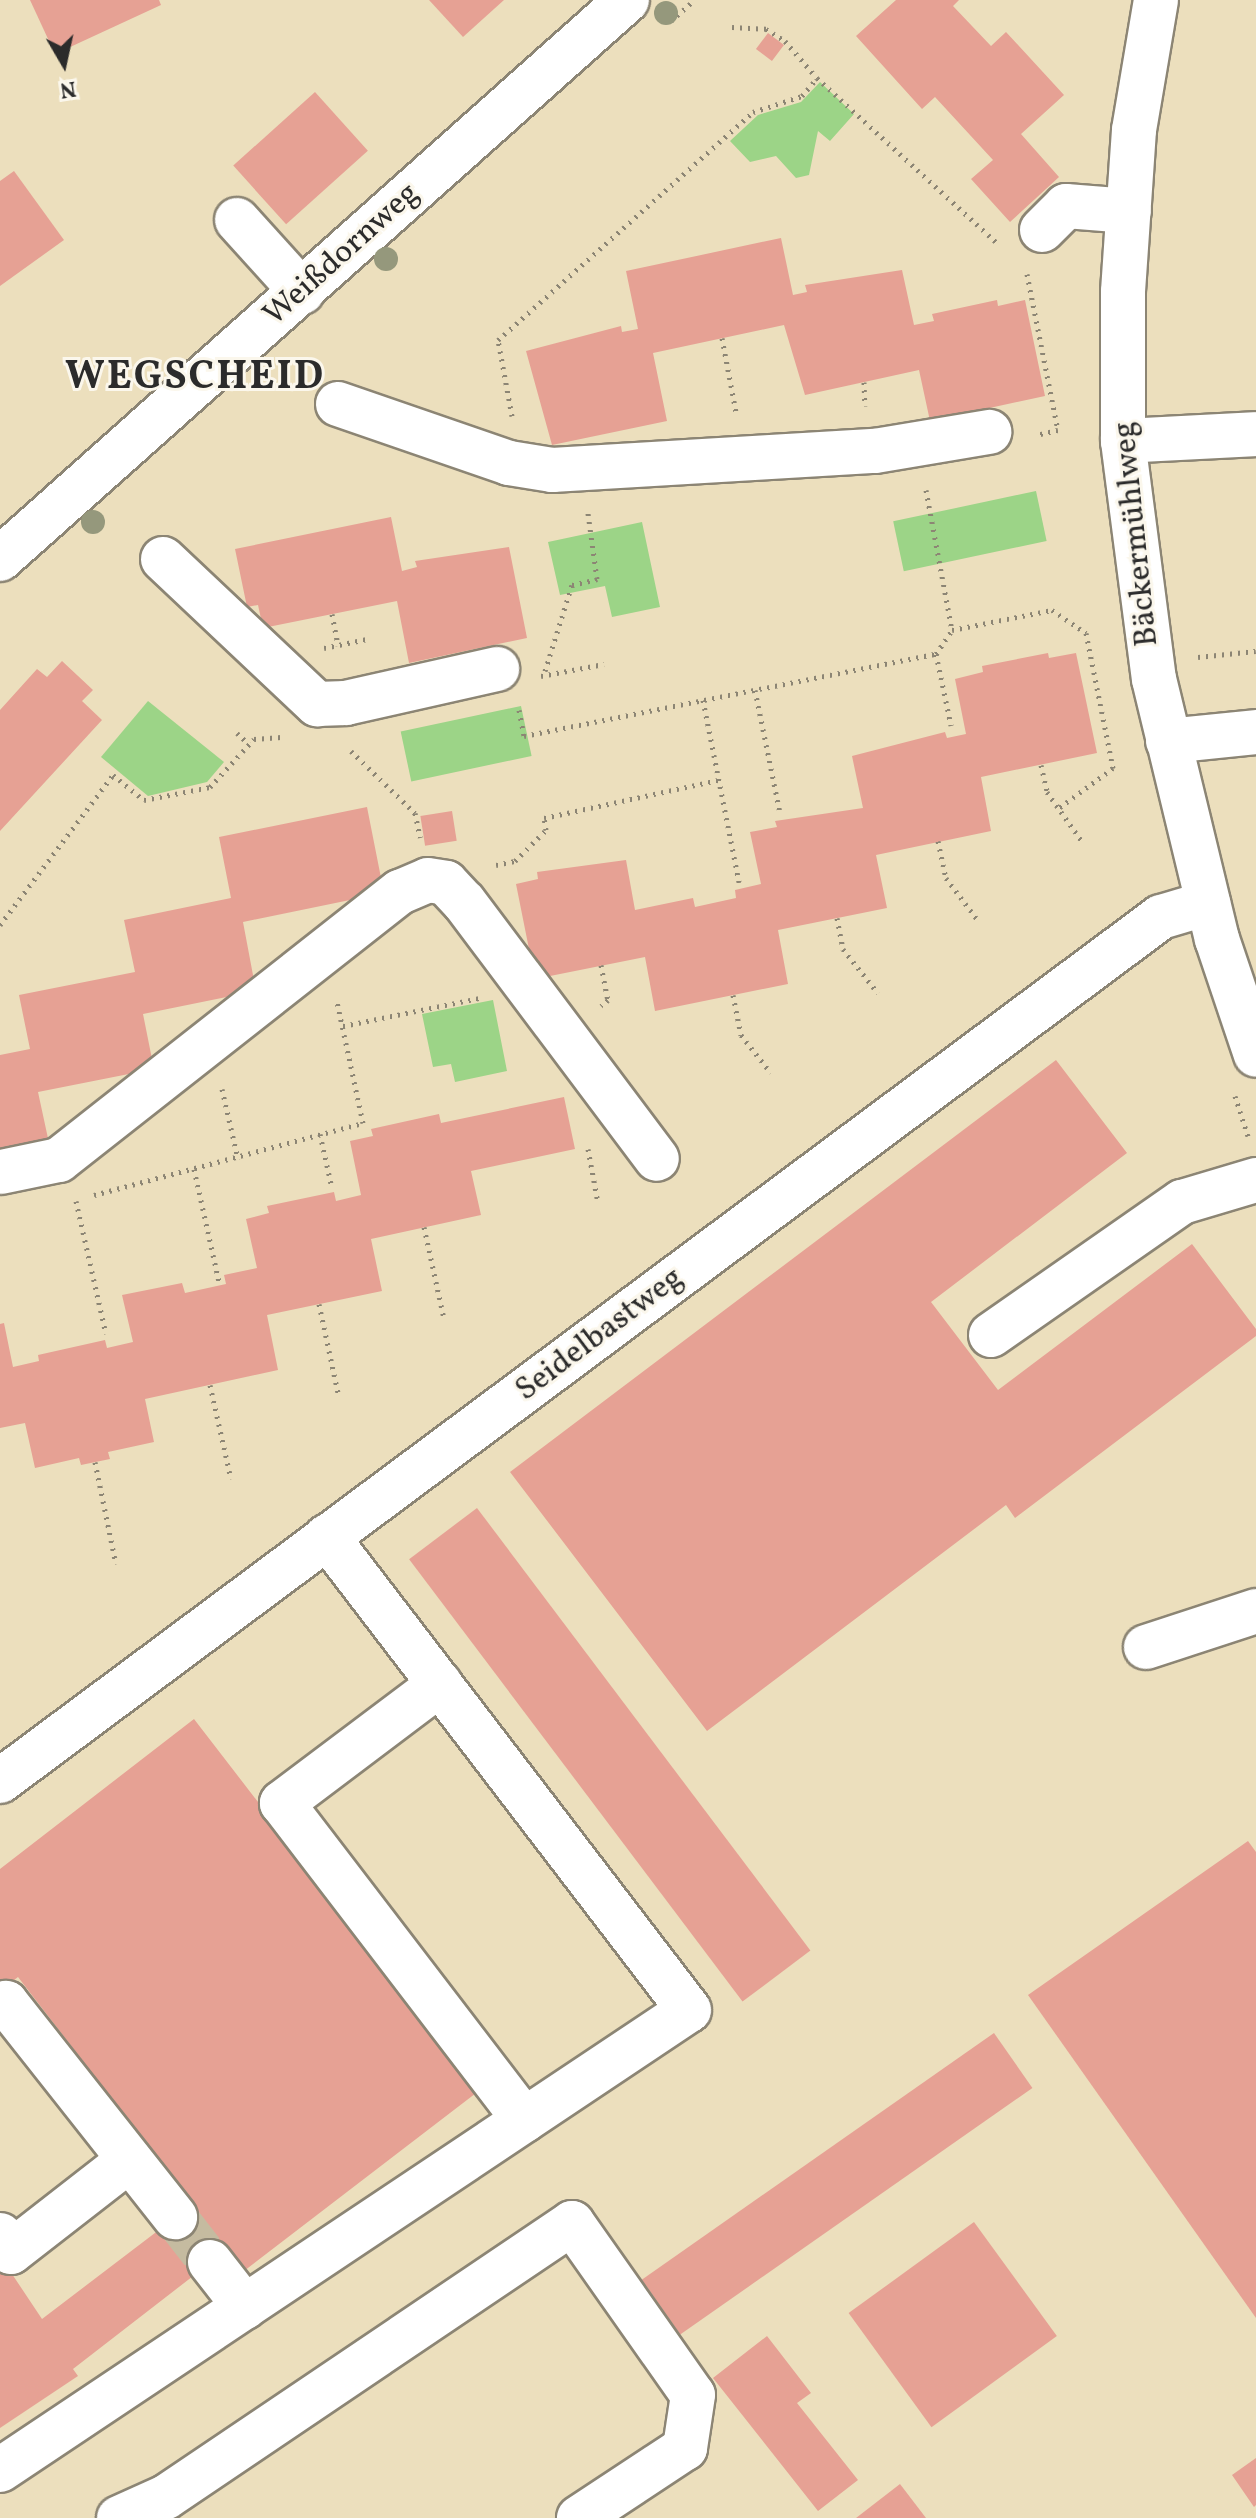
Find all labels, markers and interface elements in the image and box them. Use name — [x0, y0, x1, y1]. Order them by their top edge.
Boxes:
north arrow — [24, 24, 104, 104]
text: N — [58, 72, 78, 105]
street label: Weißdornweg — [256, 175, 428, 335]
district label: WEGSCHEID — [65, 354, 325, 402]
street label: Bäckermühlweg — [1106, 420, 1168, 648]
street label: Seidelbastweg — [509, 1260, 691, 1410]

